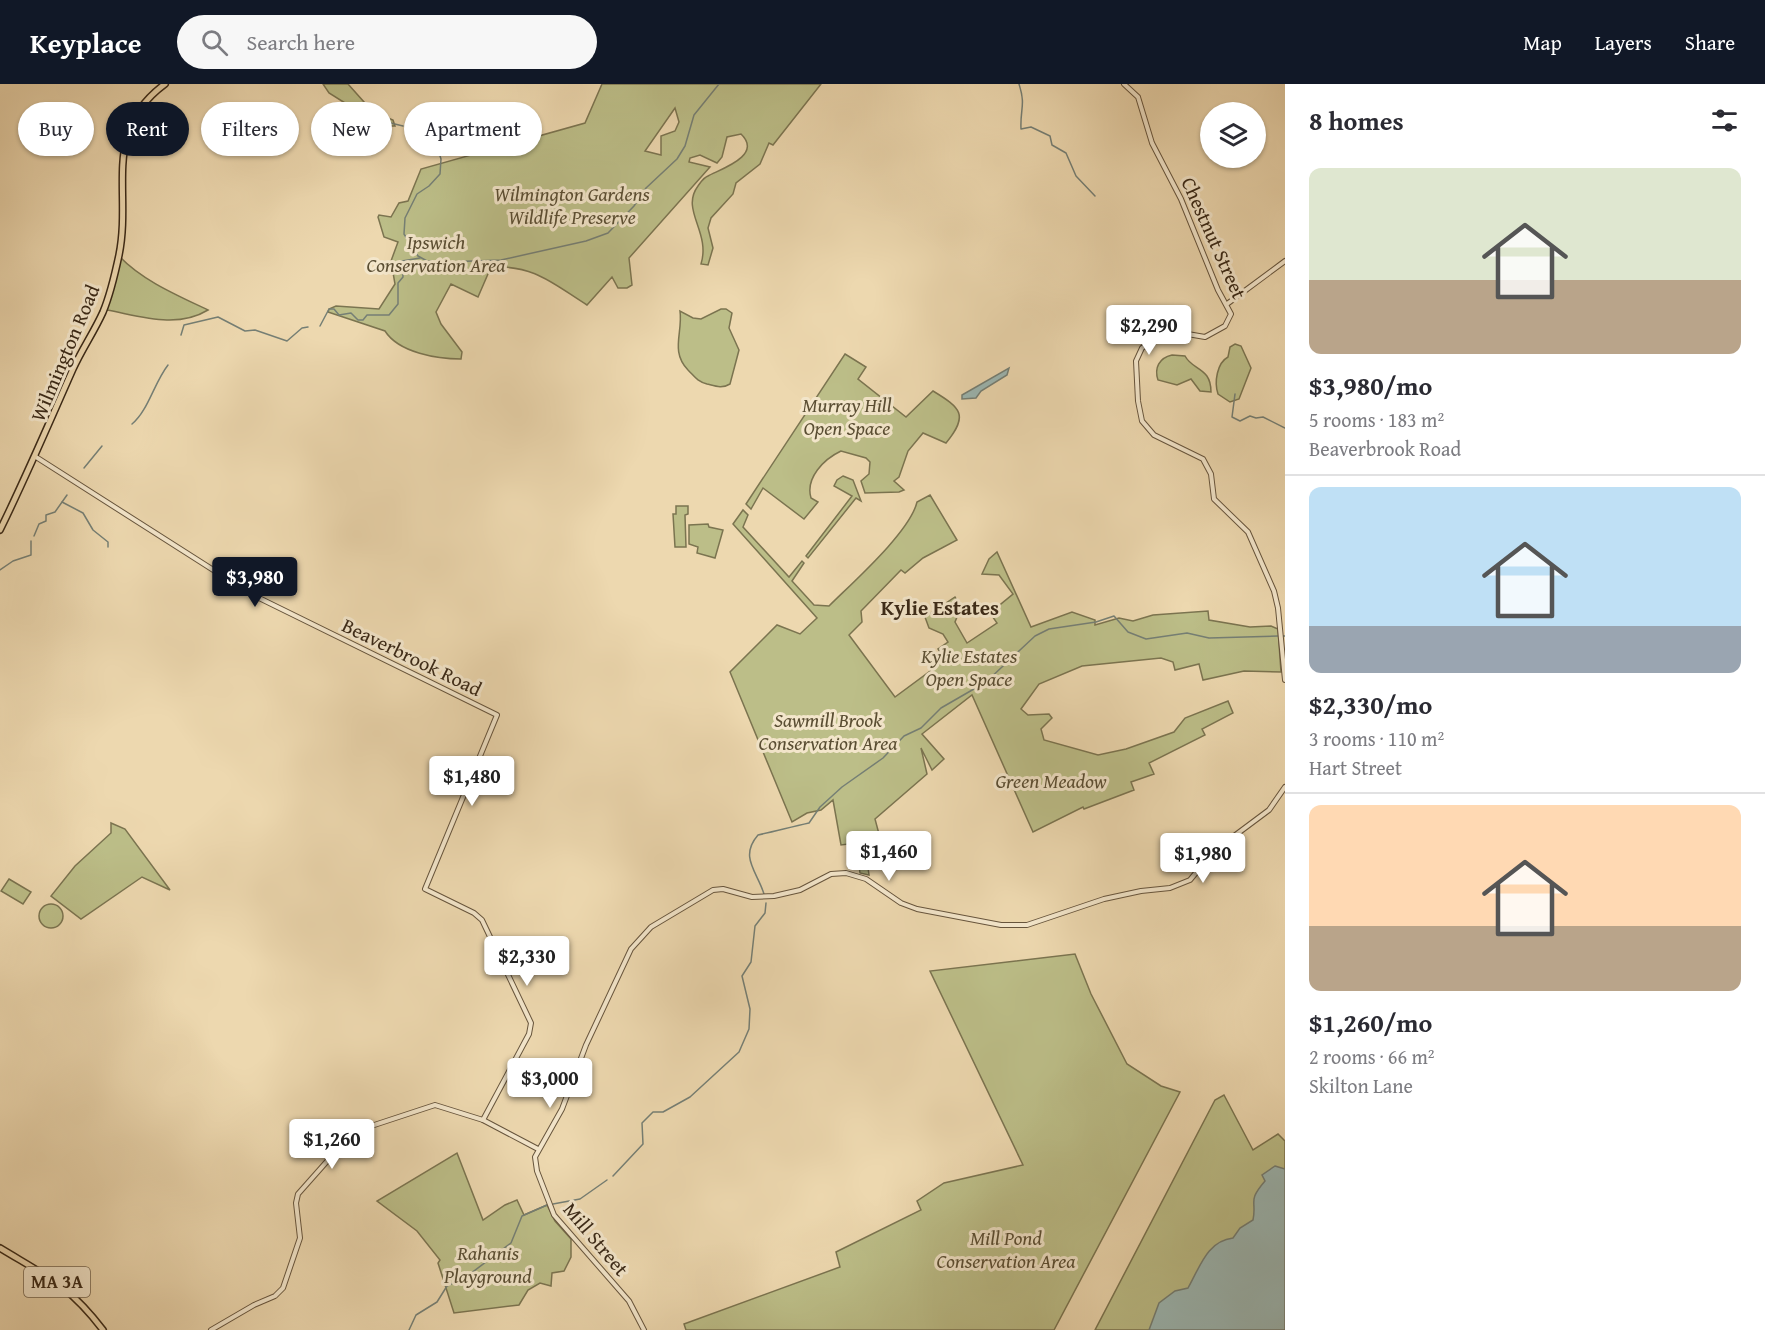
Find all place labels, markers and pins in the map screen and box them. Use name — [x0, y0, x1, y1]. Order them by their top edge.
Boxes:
pin: $2,290 — [1100, 305, 1198, 356]
pin: $3,980 — [206, 557, 304, 608]
pin: $1,480 — [423, 756, 521, 807]
pin: $1,460 — [840, 831, 938, 882]
pin: $1,980 — [1154, 833, 1252, 884]
pin: $2,330 — [478, 936, 576, 987]
pin: $3,000 — [501, 1058, 599, 1109]
pin: $1,260 — [283, 1119, 381, 1170]

